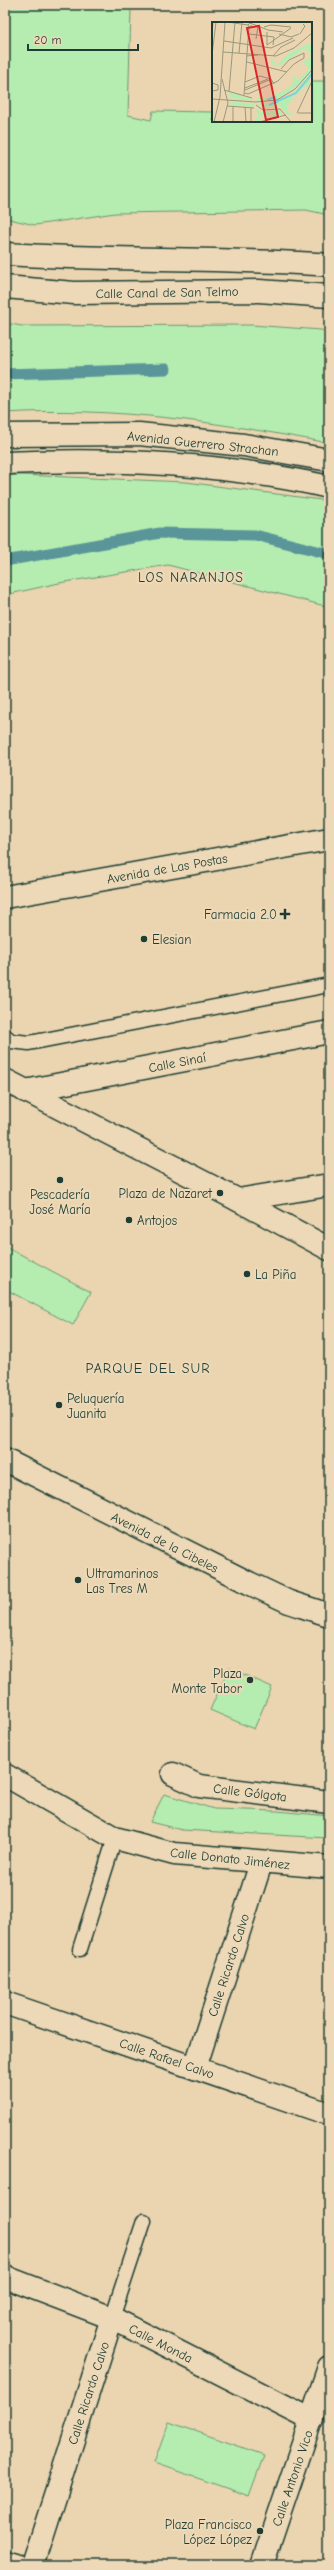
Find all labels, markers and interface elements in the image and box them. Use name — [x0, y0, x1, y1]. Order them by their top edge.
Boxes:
inset map — [212, 22, 312, 122]
scale bar — [28, 26, 138, 52]
text: 20 m — [34, 33, 62, 47]
street label: Calle Canal de San Telmo — [95, 284, 239, 301]
street label: Avenida Guerrero Strachan — [126, 428, 279, 459]
district label: LOS NARANJOS — [138, 569, 244, 586]
street label: Avenida de Las Postas — [106, 850, 229, 886]
place label: Farmacia 2.0 — [204, 907, 277, 922]
marker: Farmacia 2.0 — [280, 909, 290, 919]
place label: Elesian — [152, 932, 191, 947]
marker: Elesian — [139, 934, 149, 944]
street label: Calle Sinaí — [147, 1049, 208, 1075]
marker: Pescadería José María — [55, 1175, 65, 1185]
place label: Plaza de Nazaret — [119, 1186, 213, 1201]
place label: Pescadería José María — [29, 1187, 91, 1217]
marker: Plaza de Nazaret — [215, 1188, 225, 1198]
place label: Antojos — [137, 1213, 177, 1228]
marker: Antojos — [124, 1215, 134, 1225]
place label: La Piña — [255, 1267, 296, 1282]
marker: La Piña — [242, 1269, 252, 1279]
district label: PARQUE DEL SUR — [85, 1360, 211, 1377]
place label: Peluquería Juanita — [67, 1391, 124, 1421]
marker: Peluquería Juanita — [54, 1400, 64, 1410]
street label: Avenida de la Cibeles — [109, 1509, 221, 1576]
place label: Ultramarinos Las Tres M — [86, 1566, 158, 1596]
marker: Ultramarinos Las Tres M — [73, 1575, 83, 1585]
place label: Plaza Monte Tabor — [172, 1666, 243, 1696]
marker: Plaza Monte Tabor — [245, 1675, 255, 1685]
street label: Calle Gólgota — [212, 1781, 288, 1804]
street label: Calle Donato Jiménez — [169, 1845, 291, 1872]
street label: Calle Ricardo Calvo — [205, 1912, 252, 2019]
street label: Calle Rafael Calvo — [118, 2035, 216, 2082]
street label: Calle Monda — [126, 2321, 195, 2366]
street label: Calle Ricardo Calvo — [65, 2340, 112, 2447]
street label: Calle Antonio Vico — [269, 2428, 316, 2528]
place label: Plaza Francisco López López — [165, 2517, 252, 2547]
marker: Plaza Francisco López López — [255, 2526, 265, 2536]

